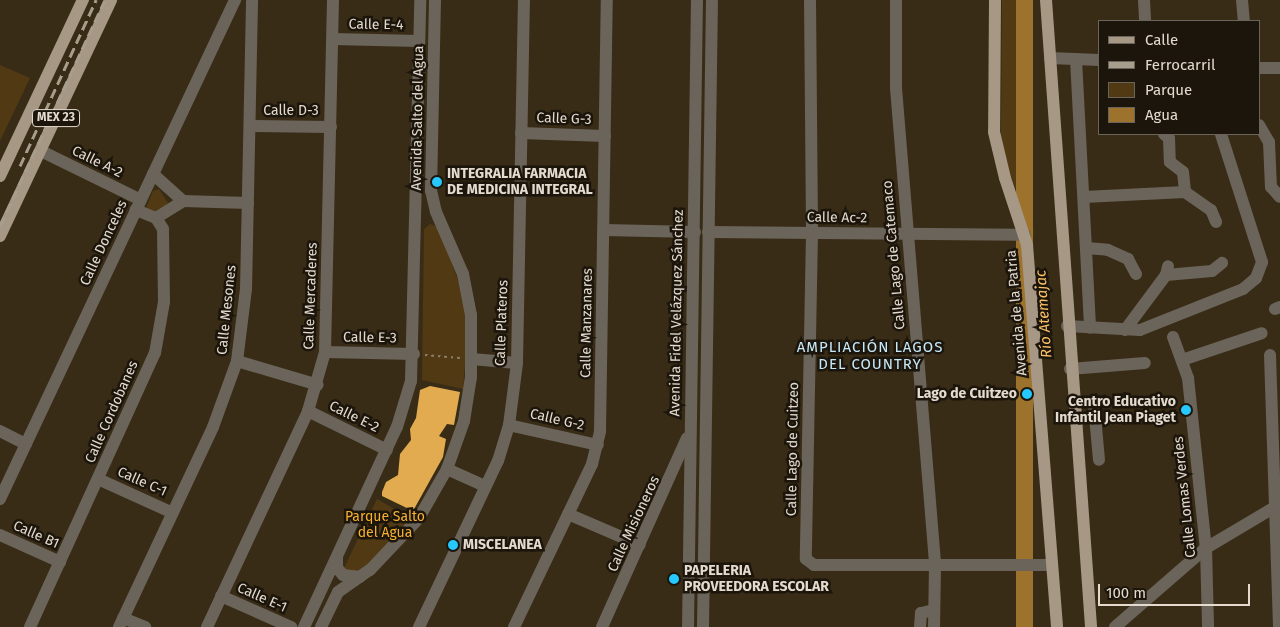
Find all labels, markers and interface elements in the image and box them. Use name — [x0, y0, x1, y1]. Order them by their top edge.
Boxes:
street label: Calle E-4 — [348, 16, 404, 34]
legend — [1098, 20, 1260, 135]
text: Calle — [1145, 31, 1178, 49]
street label: Avenida Salto del Agua — [408, 45, 428, 191]
text: Ferrocarril — [1145, 56, 1215, 74]
text: Parque — [1145, 81, 1192, 99]
street label: Calle D-3 — [263, 103, 319, 119]
text: Agua — [1145, 106, 1178, 124]
road number: MEX 23 — [31, 109, 81, 128]
street label: Calle G-3 — [536, 110, 592, 128]
street label: Calle A-2 — [69, 143, 125, 181]
place label: INTEGRALIA FARMACIA DE MEDICINA INTEGRAL — [447, 166, 593, 198]
marker: INTEGRALIA FARMACIA DE MEDICINA INTEGRAL — [431, 176, 443, 188]
street label: Calle Lago de Catemaco — [879, 180, 909, 330]
street label: Calle Donceles — [77, 198, 131, 288]
street label: Avenida Fidel Velázquez Sánchez — [667, 209, 687, 417]
street label: Calle Ac-2 — [807, 209, 867, 227]
street label: Calle Mercaderes — [301, 242, 321, 350]
street label: Avenida de la Patria — [1003, 249, 1031, 377]
street label: Calle Mesones — [214, 264, 240, 356]
street label: Calle Manzanares — [578, 268, 596, 378]
water label: Río Atemajac — [1032, 269, 1056, 359]
street label: Calle Plateros — [492, 280, 512, 366]
street label: Calle E-3 — [343, 329, 397, 347]
district label: AMPLIACIÓN LAGOS DEL COUNTRY — [795, 338, 945, 373]
street label: Calle Cordobanes — [82, 358, 142, 466]
street label: Calle Lago de Cuitzeo — [783, 382, 803, 516]
place label: Lago de Cuitzeo — [917, 386, 1017, 402]
marker: Lago de Cuitzeo — [1021, 388, 1033, 400]
place label: Centro Educativo Infantil Jean Piaget — [1055, 394, 1176, 427]
street label: Calle E-2 — [326, 398, 382, 436]
marker: Centro Educativo Infantil Jean Piaget — [1180, 404, 1192, 416]
street label: Calle G-2 — [528, 406, 586, 434]
street label: Calle Lomas Verdes — [1170, 436, 1200, 558]
street label: Calle C-1 — [115, 464, 169, 500]
street label: Calle Misioneros — [604, 473, 664, 575]
park label: Parque Salto del Agua — [345, 509, 425, 542]
street label: Calle B1 — [10, 517, 62, 553]
place label: MISCELANEA — [463, 537, 542, 553]
marker: MISCELANEA — [447, 539, 459, 551]
place label: PAPELERIA PROVEEDORA ESCOLAR — [684, 563, 829, 596]
marker: PAPELERIA PROVEEDORA ESCOLAR — [668, 573, 680, 585]
scale bar — [1100, 574, 1252, 606]
street label: Calle E-1 — [235, 580, 289, 616]
text: 100 m — [1106, 584, 1146, 602]

